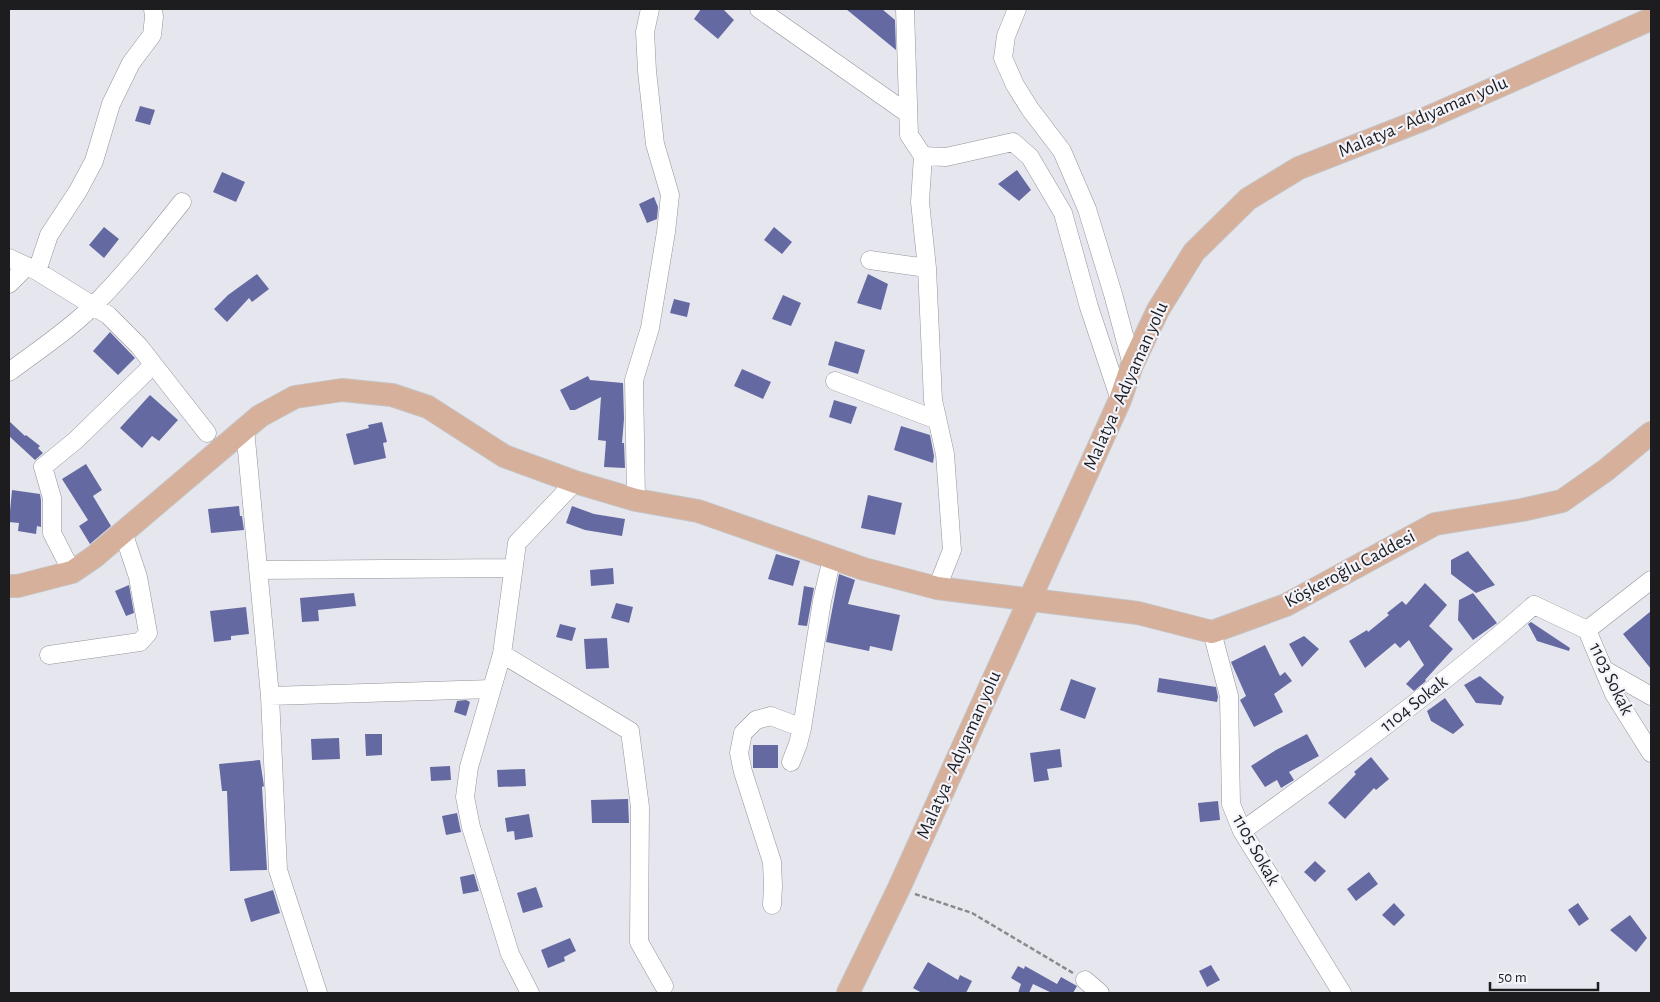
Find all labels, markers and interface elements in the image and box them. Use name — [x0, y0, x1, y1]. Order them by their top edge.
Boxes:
street label: Malatya - Adıyaman yolu — [1336, 73, 1511, 161]
street label: Malatya - Adıyaman yolu — [1080, 299, 1172, 473]
street label: Köşkeroğlu Caddesi — [1282, 527, 1418, 611]
street label: 1103 Sokak — [1585, 640, 1637, 718]
street label: Malatya - Adıyaman yolu — [913, 668, 1005, 842]
street label: 1104 Sokak — [1377, 672, 1451, 736]
street label: 1105 Sokak — [1229, 811, 1283, 889]
scale bar — [1490, 960, 1598, 992]
text: 50 m — [1498, 970, 1527, 985]

